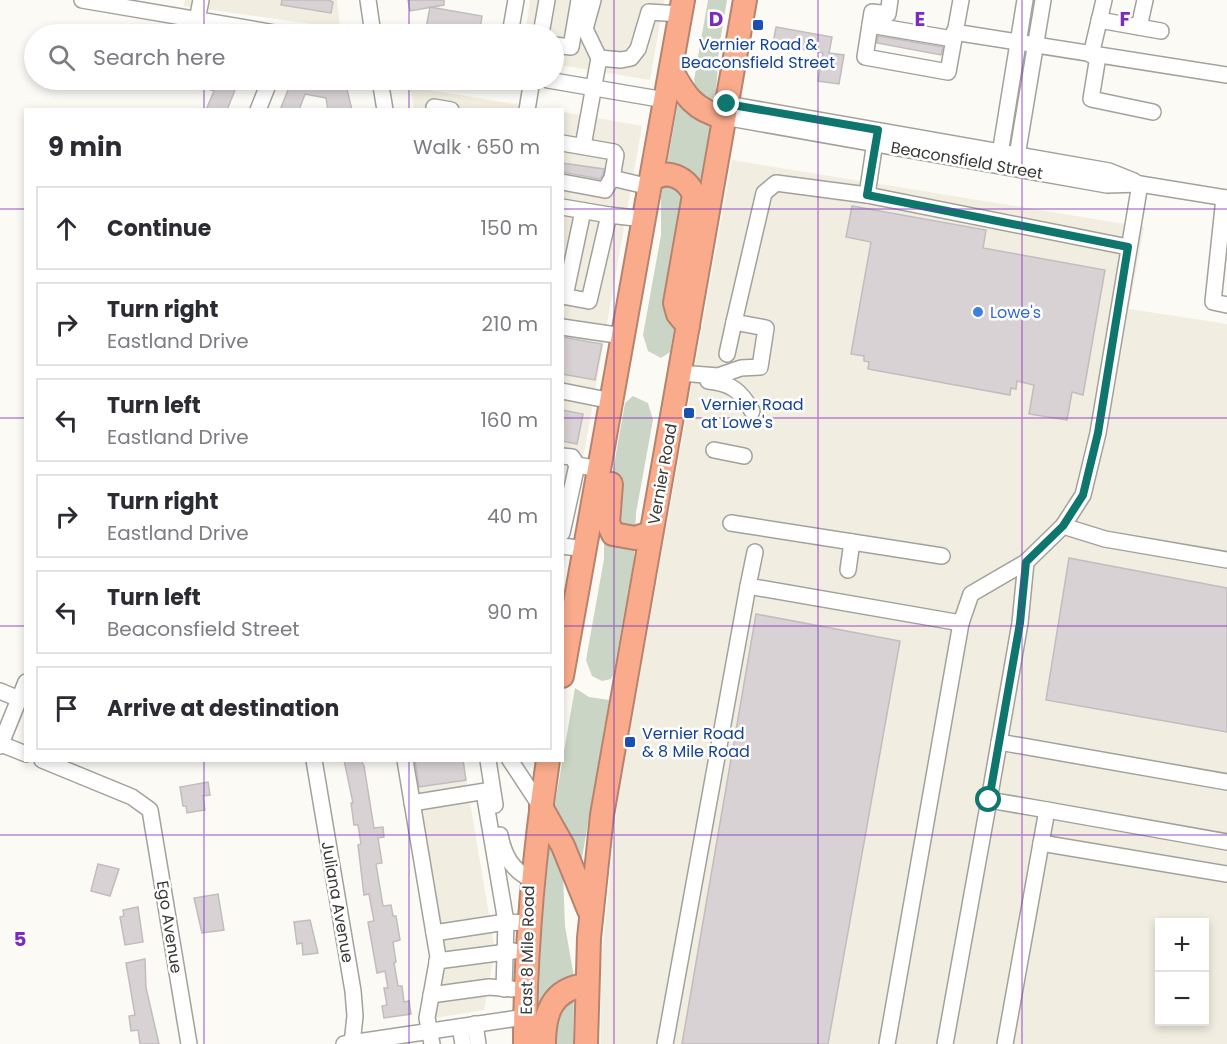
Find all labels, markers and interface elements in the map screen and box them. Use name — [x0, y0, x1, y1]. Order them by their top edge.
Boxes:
text: D — [709, 5, 723, 33]
text: E — [915, 5, 925, 33]
text: F — [1120, 5, 1131, 33]
marker: Vernier Road & Beaconsfield Street — [751, 18, 765, 32]
search box — [24, 24, 564, 90]
place label: Vernier Road & Beaconsfield Street — [681, 33, 835, 74]
icon: search — [45, 41, 78, 74]
text: Search here — [93, 42, 226, 73]
route end — [713, 90, 739, 116]
text: 9 min — [48, 129, 122, 165]
text: Walk · 650 m — [413, 133, 540, 161]
street label: Beaconsfield Street — [889, 136, 1045, 185]
icon: ahead — [50, 212, 83, 245]
text: Continue — [107, 213, 211, 244]
text: 150 m — [481, 214, 538, 242]
text: Turn right — [107, 294, 218, 325]
place label: Lowe's — [990, 301, 1041, 324]
marker: Lowe's — [971, 305, 985, 319]
icon: right — [50, 308, 83, 341]
text: 210 m — [482, 310, 538, 338]
text: Eastland Drive — [107, 327, 249, 355]
text: Turn left — [107, 390, 201, 421]
place label: Vernier Road at Lowe's — [701, 393, 804, 434]
icon: left — [50, 404, 83, 437]
text: 160 m — [480, 406, 538, 434]
marker: Vernier Road at Lowe's — [682, 406, 696, 420]
street label: Vernier Road — [642, 422, 683, 527]
text: Eastland Drive — [107, 423, 249, 451]
text: Turn right — [107, 486, 218, 517]
icon: right — [50, 500, 83, 533]
text: 40 m — [487, 502, 538, 530]
text: Eastland Drive — [107, 519, 249, 547]
text: Turn left — [107, 582, 201, 613]
icon: left — [50, 596, 83, 629]
text: 90 m — [487, 598, 538, 626]
text: Beaconsfield Street — [107, 615, 300, 643]
icon: arrive — [50, 692, 83, 725]
text: Arrive at destination — [107, 693, 339, 724]
place label: Vernier Road & 8 Mile Road — [642, 722, 750, 763]
marker: Vernier Road & 8 Mile Road — [623, 735, 637, 749]
route start — [975, 786, 1001, 812]
street label: Juliana Avenue — [316, 840, 360, 965]
street label: Ego Avenue — [151, 879, 188, 975]
street label: East 8 Mile Road — [515, 885, 540, 1015]
map controls — [1155, 918, 1209, 1026]
button: + — [1155, 918, 1209, 972]
text: 5 — [14, 925, 27, 953]
button: − — [1155, 972, 1209, 1026]

